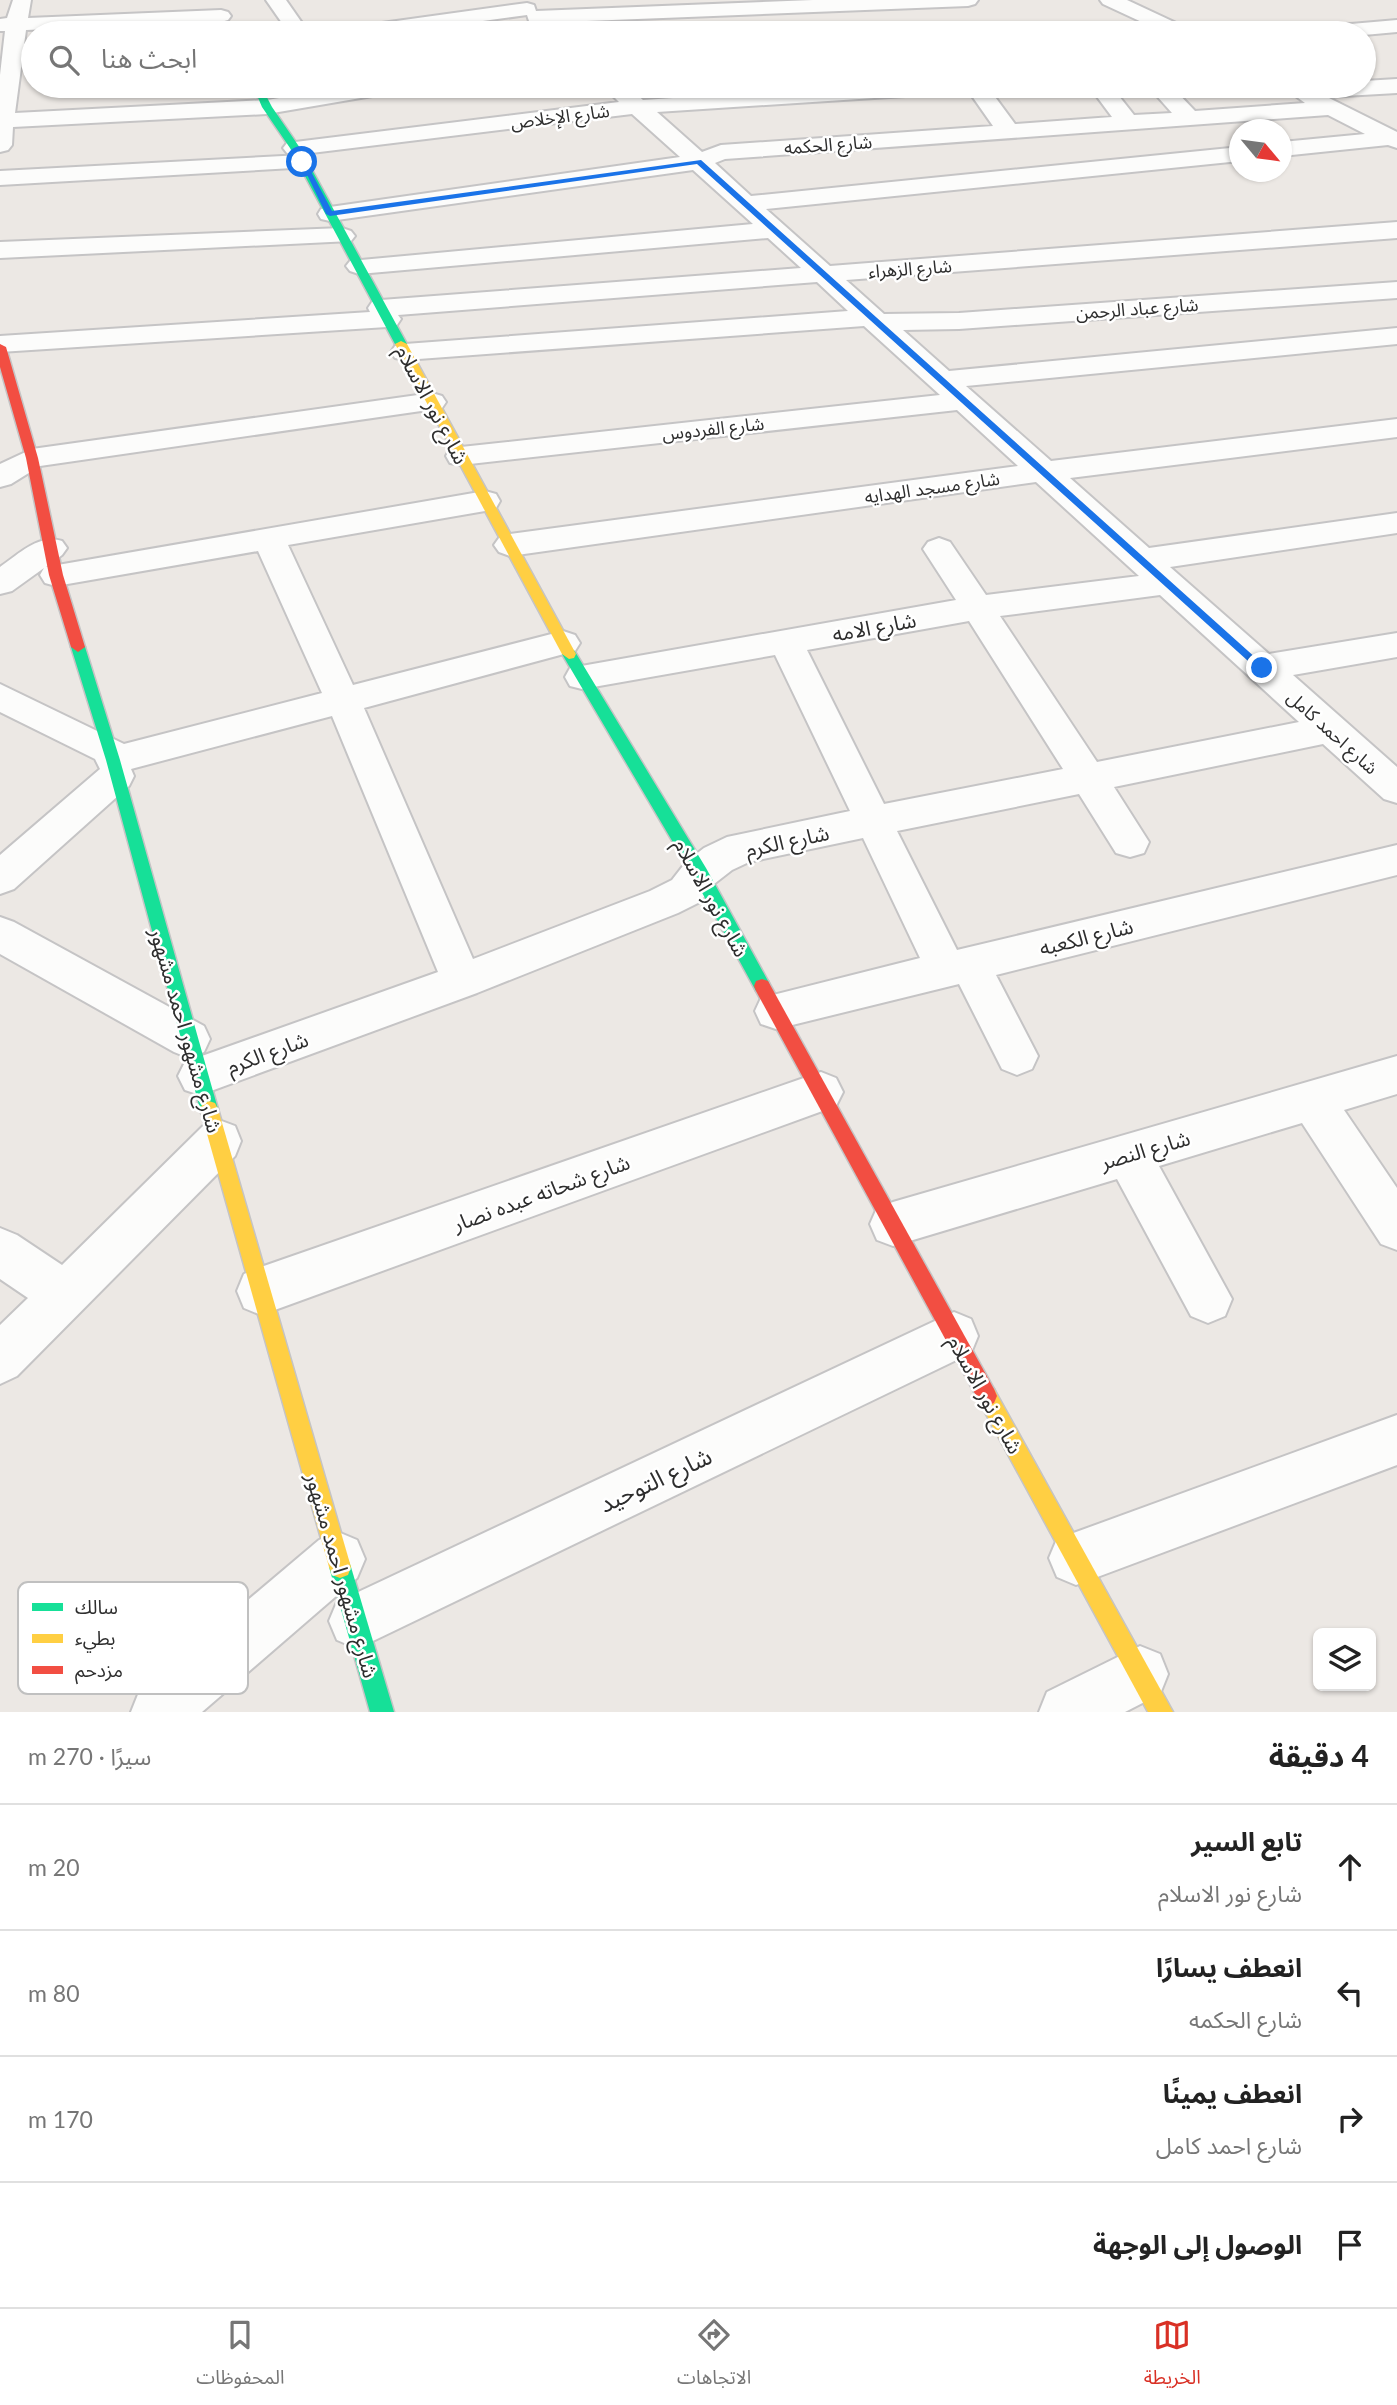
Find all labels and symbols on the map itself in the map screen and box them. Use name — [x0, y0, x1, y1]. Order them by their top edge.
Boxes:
street label: شارع الإخلاص — [509, 99, 611, 137]
north arrow — [1229, 119, 1292, 182]
street label: شارع الحكمه — [783, 130, 873, 162]
route start — [286, 146, 317, 177]
street label: شارع الزهراء — [867, 254, 953, 286]
street label: شارع عباد الرحمن — [1075, 293, 1199, 327]
street label: شارع نور الاسلام — [387, 340, 475, 470]
street label: شارع الفردوس — [661, 412, 766, 448]
street label: شارع مسجد الهدايه — [863, 467, 1002, 511]
street label: شارع الامه — [830, 606, 919, 650]
route end — [1246, 652, 1277, 683]
street label: شارع احمد كامل — [1280, 686, 1383, 781]
street label: شارع الكرم — [743, 819, 832, 866]
street label: شارع نور الاسلام — [665, 833, 755, 963]
street label: شارع الكعبه — [1037, 912, 1136, 964]
street label: شارع مشهور احمد مشهور — [142, 924, 228, 1136]
street label: شارع الكرم — [223, 1026, 313, 1083]
street label: شارع النصر — [1096, 1124, 1194, 1178]
street label: شارع شحاته عبده نصار — [448, 1148, 634, 1240]
street label: شارع نور الاسلام — [939, 1330, 1029, 1460]
street label: شارع التوحيد — [594, 1440, 718, 1521]
street label: شارع مشهور احمد مشهور — [298, 1469, 384, 1681]
legend — [18, 1582, 248, 1694]
text: سالك — [75, 1595, 118, 1618]
text: بطيء — [75, 1626, 115, 1653]
text: مزدحم — [75, 1658, 123, 1685]

